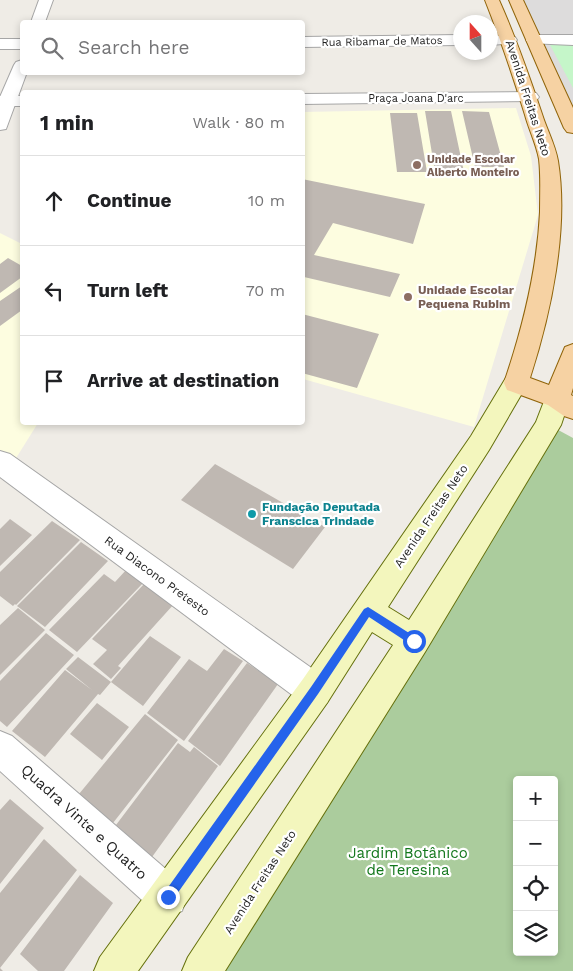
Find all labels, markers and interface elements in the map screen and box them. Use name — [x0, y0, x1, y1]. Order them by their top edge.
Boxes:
north arrow — [453, 15, 498, 60]
search box — [20, 20, 305, 75]
icon: search — [38, 34, 66, 62]
street label: Rua Ribamar de Matos — [321, 34, 443, 49]
text: Search here — [78, 36, 189, 59]
street label: Avenida Freitas Neto — [503, 38, 553, 158]
street label: Praça Joana D'arc — [368, 92, 464, 105]
text: 1 min — [40, 110, 94, 135]
text: Walk · 80 m — [193, 113, 285, 132]
place label: Unidade Escolar Alberto Monteiro — [427, 153, 520, 179]
marker: Unidade Escolar Alberto Monteiro — [411, 159, 423, 171]
icon: ahead — [40, 187, 68, 215]
text: Continue — [87, 189, 171, 212]
text: 10 m — [248, 191, 285, 210]
icon: left — [40, 277, 68, 305]
text: Turn left — [87, 279, 168, 302]
text: 70 m — [246, 281, 285, 300]
place label: Unidade Escolar Pequena Rubim — [418, 283, 515, 311]
marker: Unidade Escolar Pequena Rubim — [402, 291, 414, 303]
icon: arrive — [40, 367, 68, 395]
text: Arrive at destination — [87, 369, 279, 392]
street label: Avenida Freitas Neto — [391, 462, 471, 570]
place label: Fundação Deputada Franscica Trindade — [262, 500, 380, 528]
marker: Fundação Deputada Franscica Trindade — [246, 508, 258, 520]
street label: Rua Diacono Pretesto — [102, 533, 212, 619]
route start — [403, 630, 426, 653]
street label: Quadra Vinte e Quatro — [17, 761, 151, 883]
map controls — [513, 776, 558, 956]
button: + — [513, 776, 558, 821]
button: − — [513, 821, 558, 866]
street label: Avenida Freitas Neto — [221, 827, 299, 937]
park label: Jardim Botânico de Teresina — [348, 844, 468, 879]
button: locate — [513, 866, 558, 911]
route end — [157, 886, 180, 909]
button: layers — [513, 911, 558, 956]

